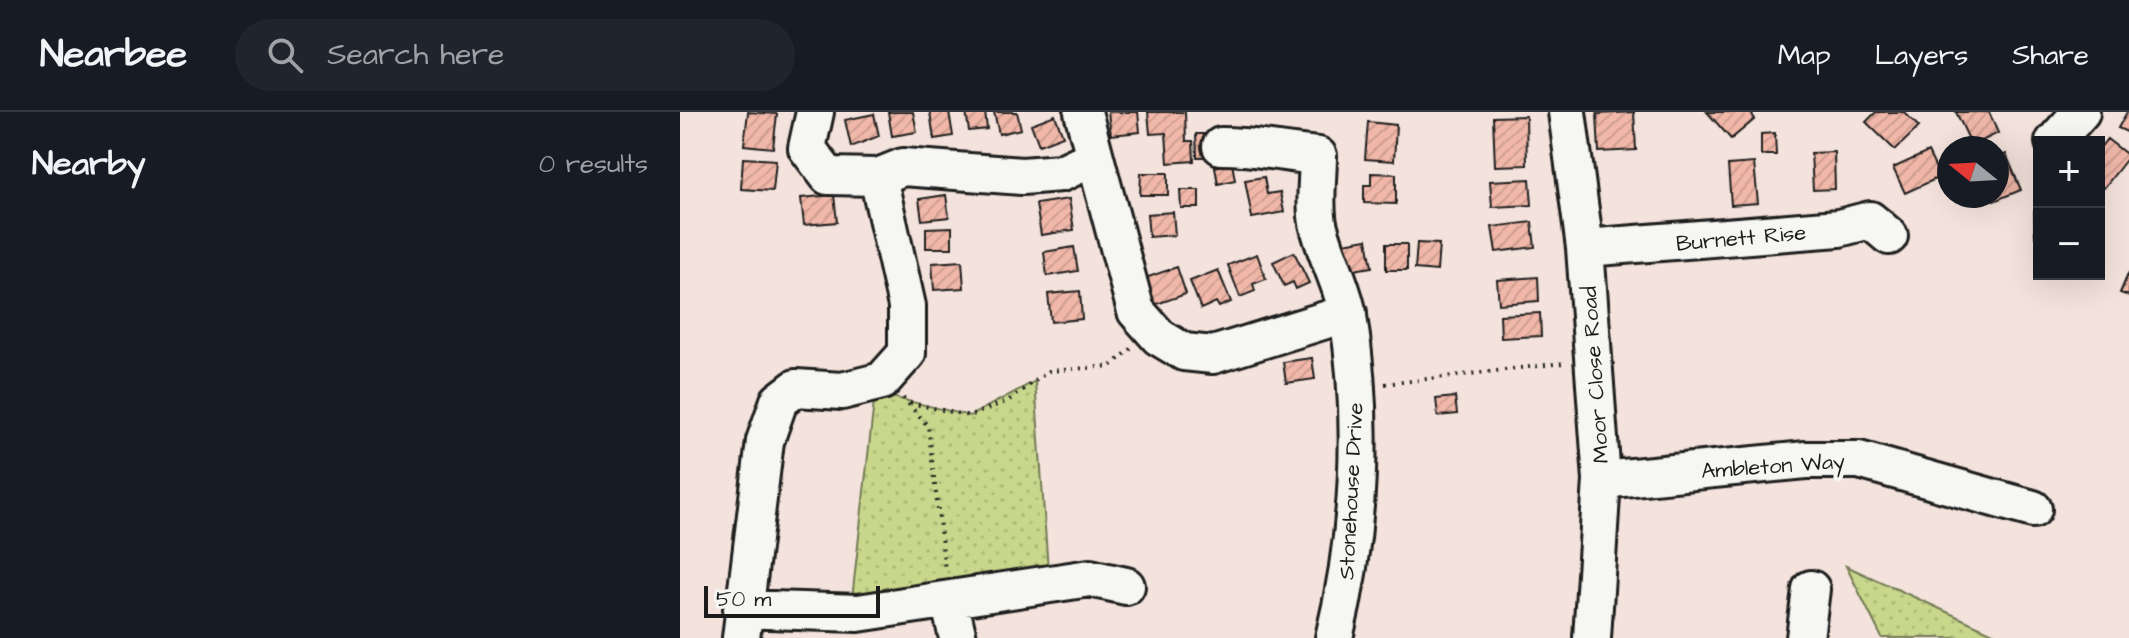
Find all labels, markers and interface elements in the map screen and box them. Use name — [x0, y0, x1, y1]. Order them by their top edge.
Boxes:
search box — [235, 19, 795, 91]
text: Nearbee — [40, 29, 187, 81]
icon: search — [263, 33, 307, 77]
text: Search here — [327, 34, 504, 76]
text: Map — [1778, 36, 1831, 75]
text: Layers — [1875, 36, 1968, 75]
text: Share — [2012, 36, 2089, 75]
north arrow — [1937, 136, 2009, 208]
map controls — [2033, 136, 2105, 280]
button: + — [2033, 136, 2105, 208]
text: Nearby — [32, 140, 146, 188]
text: 0 results — [539, 146, 648, 182]
button: − — [2033, 208, 2105, 280]
street label: Burnett Rise — [1675, 217, 1808, 260]
street label: Moor Close Road — [1574, 285, 1617, 465]
street label: Stonehouse Drive — [1331, 402, 1372, 581]
street label: Ambleton Way — [1700, 446, 1846, 488]
scale bar — [704, 582, 880, 618]
text: 50 m — [716, 584, 771, 615]

